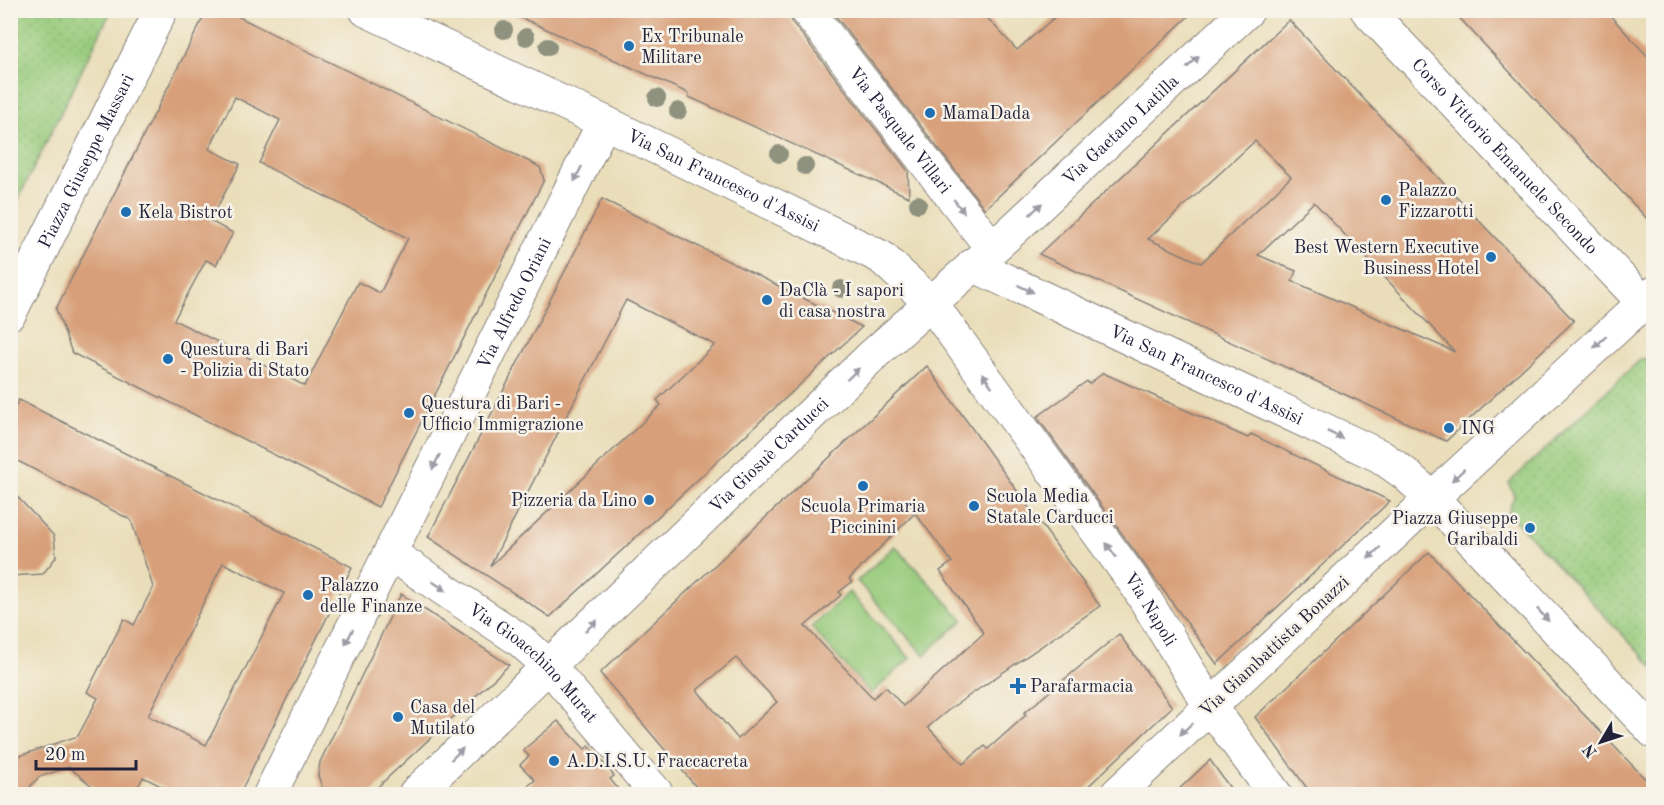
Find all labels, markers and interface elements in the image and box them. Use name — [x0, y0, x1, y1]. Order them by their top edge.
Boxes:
place label: Ex Tribunale Militare — [641, 28, 744, 67]
marker: Ex Tribunale Militare — [622, 39, 636, 53]
one-way arrow — [1186, 55, 1200, 69]
street label: Corso Vittorio Emanuele Secondo — [1408, 55, 1601, 258]
street label: Via Pasquale Villari — [845, 64, 954, 197]
street label: Piazza Giuseppe Massari — [36, 71, 138, 251]
street label: Via Gaetano Latilla — [1059, 72, 1183, 189]
place label: MamaDada — [942, 105, 1030, 123]
marker: MamaDada — [923, 106, 937, 120]
street label: Via San Francesco d'Assisi — [624, 127, 822, 236]
one-way arrow — [573, 166, 583, 183]
place label: Palazzo Fizzarotti — [1398, 182, 1474, 221]
marker: Palazzo Fizzarotti — [1379, 193, 1393, 207]
one-way arrow — [953, 198, 965, 214]
one-way arrow — [1028, 202, 1043, 216]
place label: Kela Bistrot — [138, 204, 233, 222]
marker: Kela Bistrot — [119, 205, 133, 219]
street label: Via Alfredo Oriani — [475, 235, 555, 372]
place label: Best Western Executive Business Hotel — [1294, 239, 1479, 278]
marker: Best Western Executive Business Hotel — [1484, 250, 1498, 264]
place label: DaClà - I sapori di casa nostra — [779, 282, 904, 321]
one-way arrow — [1017, 285, 1034, 294]
marker: DaClà - I sapori di casa nostra — [760, 293, 774, 307]
street label: Via San Francesco d'Assisi — [1107, 322, 1306, 429]
one-way arrow — [1593, 335, 1608, 349]
place label: Questura di Bari - Polizia di Stato — [180, 341, 309, 380]
marker: Questura di Bari - Polizia di Stato — [161, 352, 175, 366]
one-way arrow — [846, 368, 860, 382]
one-way arrow — [981, 372, 993, 388]
place label: Questura di Bari - Ufficio Immigrazione — [421, 395, 583, 434]
street label: Via Giosuè Carducci — [706, 395, 833, 517]
marker: Questura di Bari - Ufficio Immigrazione — [402, 406, 416, 420]
place label: ING — [1461, 420, 1495, 438]
marker: ING — [1442, 421, 1456, 435]
one-way arrow — [1327, 431, 1344, 440]
one-way arrow — [431, 453, 441, 471]
one-way arrow — [1450, 468, 1465, 482]
marker: Scuola Primaria Piccinini — [856, 479, 870, 493]
place label: Scuola Media Statale Carducci — [986, 488, 1114, 527]
place label: Pizzeria da Lino — [511, 492, 637, 510]
marker: Pizzeria da Lino — [642, 493, 656, 507]
place label: Scuola Primaria Piccinini — [800, 498, 926, 537]
marker: Scuola Media Statale Carducci — [967, 499, 981, 513]
place label: Piazza Giuseppe Garibaldi — [1392, 510, 1518, 549]
marker: Piazza Giuseppe Garibaldi — [1523, 521, 1537, 535]
one-way arrow — [1105, 543, 1117, 559]
one-way arrow — [1368, 545, 1382, 559]
street label: Via Napoli — [1120, 570, 1179, 650]
street label: Via Giambattista Bonazzi — [1196, 573, 1353, 721]
place label: Palazzo delle Finanze — [320, 577, 422, 616]
one-way arrow — [431, 580, 447, 591]
marker: Palazzo delle Finanze — [301, 588, 315, 602]
street label: Via Gioacchino Murat — [465, 600, 601, 726]
one-way arrow — [1535, 608, 1549, 622]
one-way arrow — [584, 619, 599, 633]
one-way arrow — [344, 628, 353, 645]
place label: Parafarmacia — [1030, 678, 1134, 696]
marker: Parafarmacia — [1011, 679, 1025, 693]
place label: Casa del Mutilato — [410, 699, 475, 738]
marker: Casa del Mutilato — [391, 710, 405, 724]
north arrow — [1571, 712, 1631, 772]
one-way arrow — [1179, 722, 1194, 735]
scale bar — [36, 733, 136, 771]
text: N — [1580, 740, 1601, 760]
text: 20 m — [45, 746, 85, 764]
one-way arrow — [450, 747, 465, 761]
place label: A.D.I.S.U. Fraccacreta — [566, 753, 748, 771]
marker: A.D.I.S.U. Fraccacreta — [547, 754, 561, 768]

